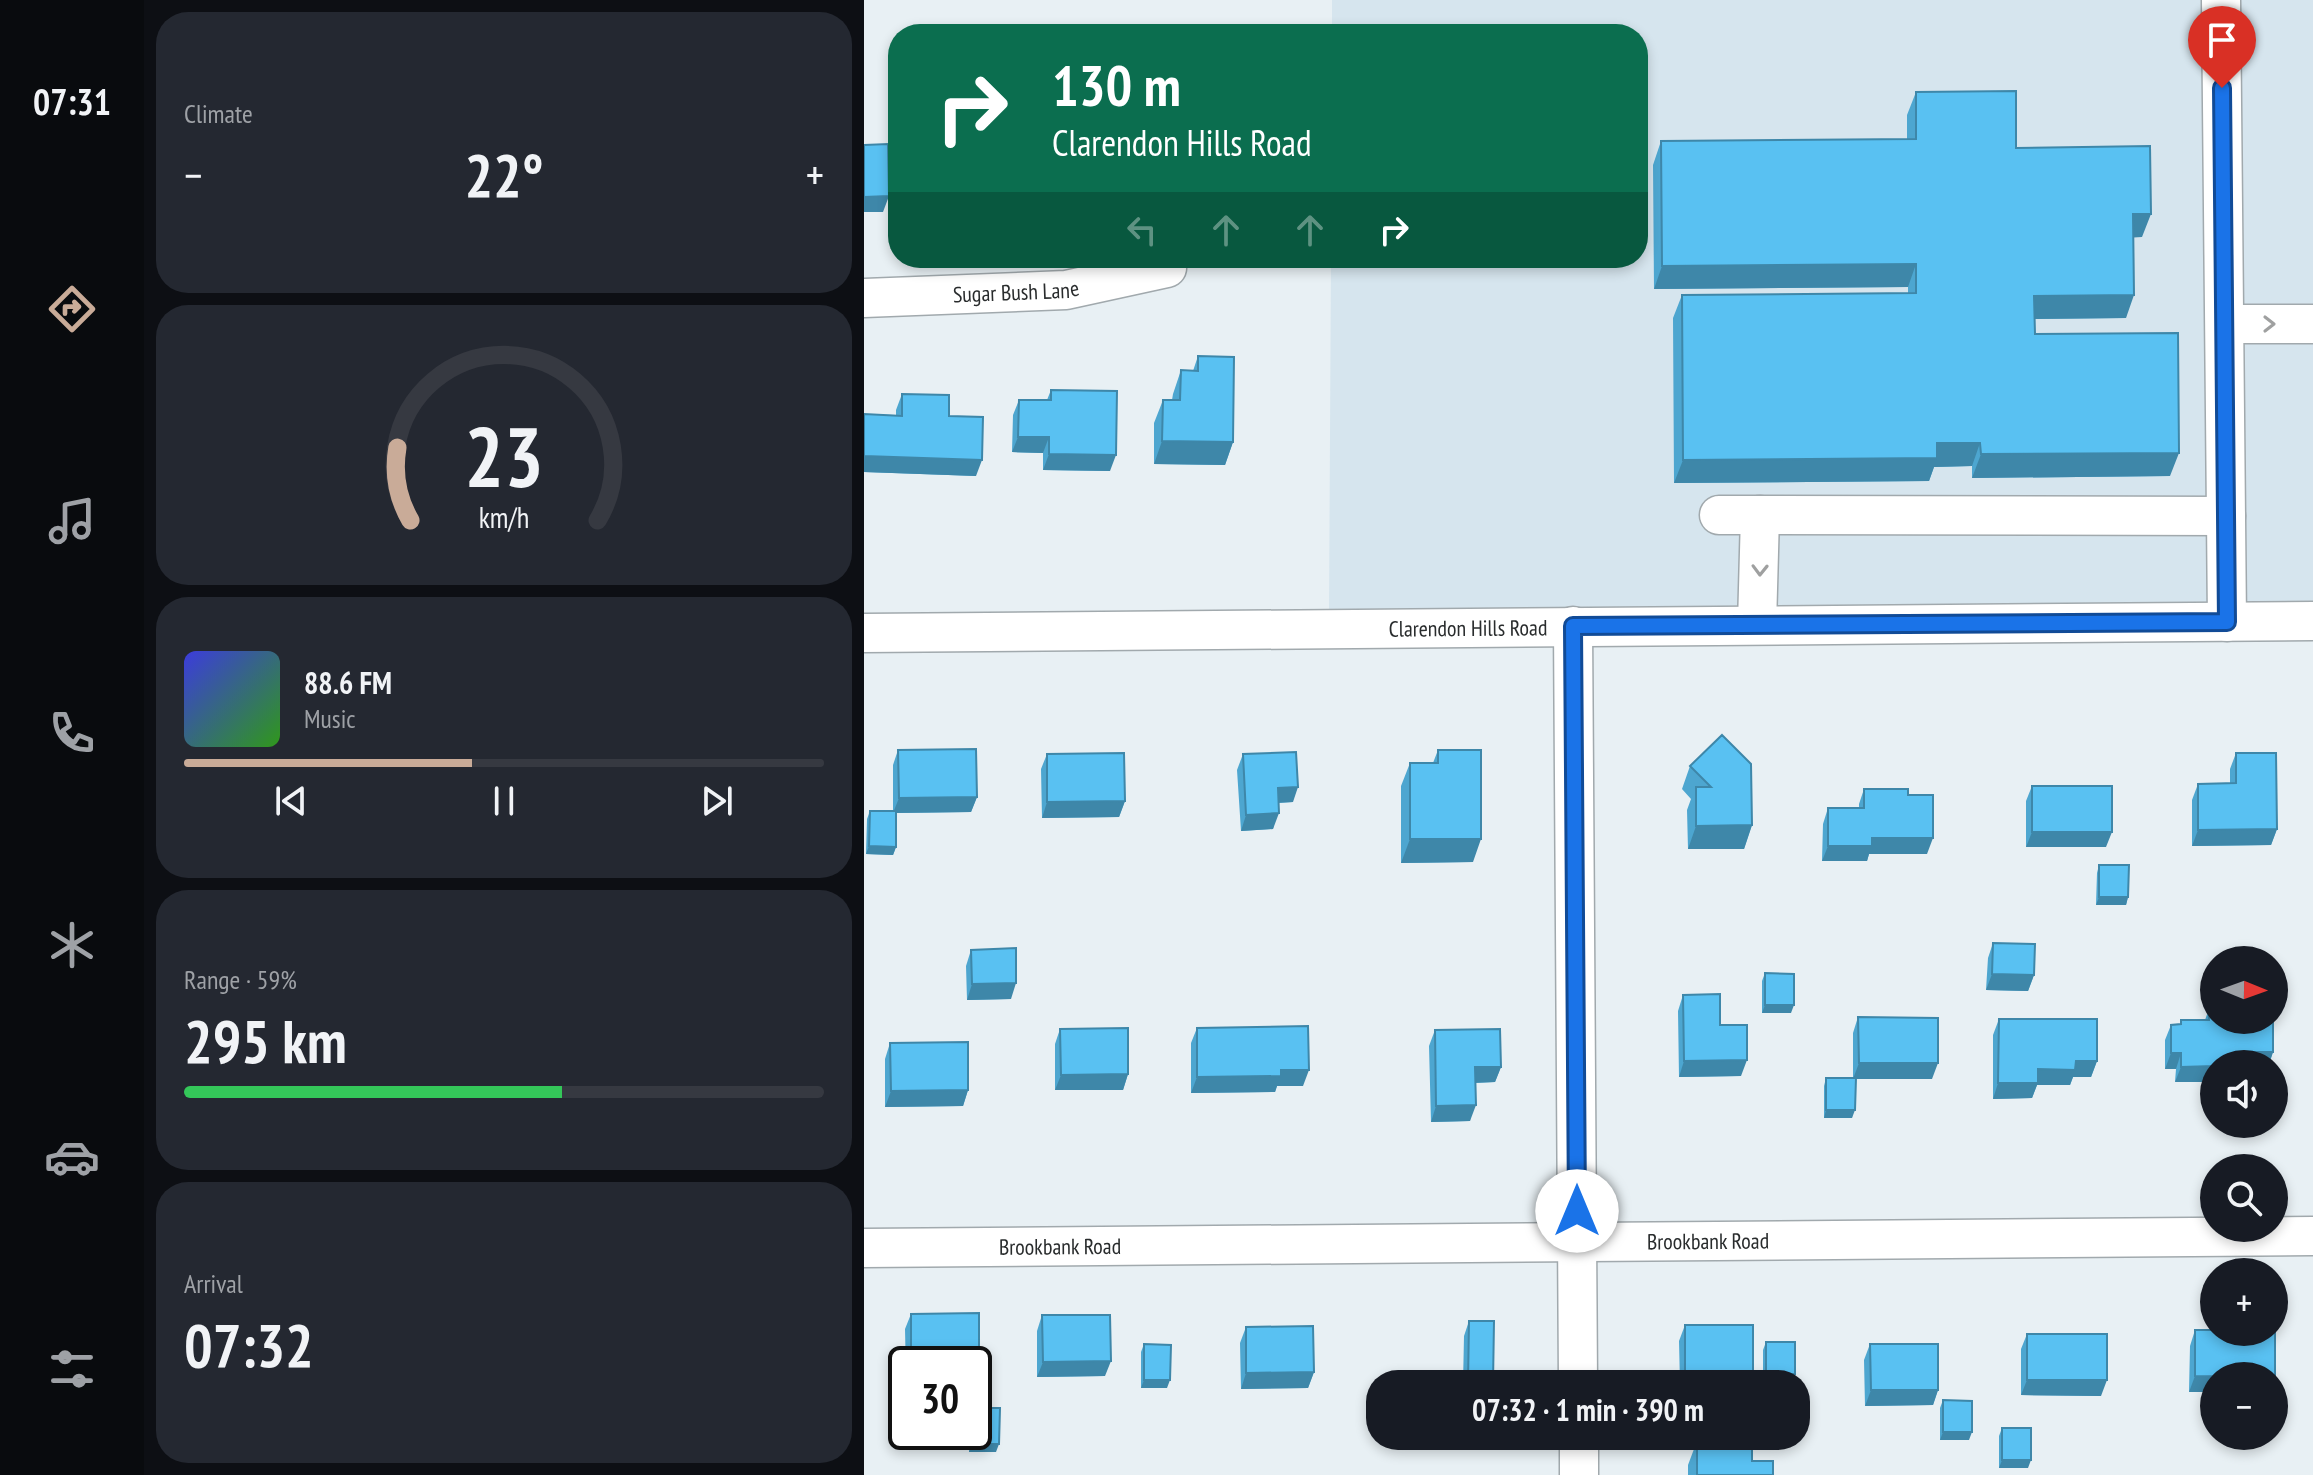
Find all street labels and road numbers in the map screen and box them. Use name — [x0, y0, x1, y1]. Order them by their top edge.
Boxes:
street label: Sugar Bush Lane — [952, 274, 1082, 308]
street label: Clarendon Hills Road — [1388, 613, 1547, 643]
street label: Brookbank Road — [1647, 1227, 1769, 1256]
street label: Brookbank Road — [999, 1232, 1121, 1261]

